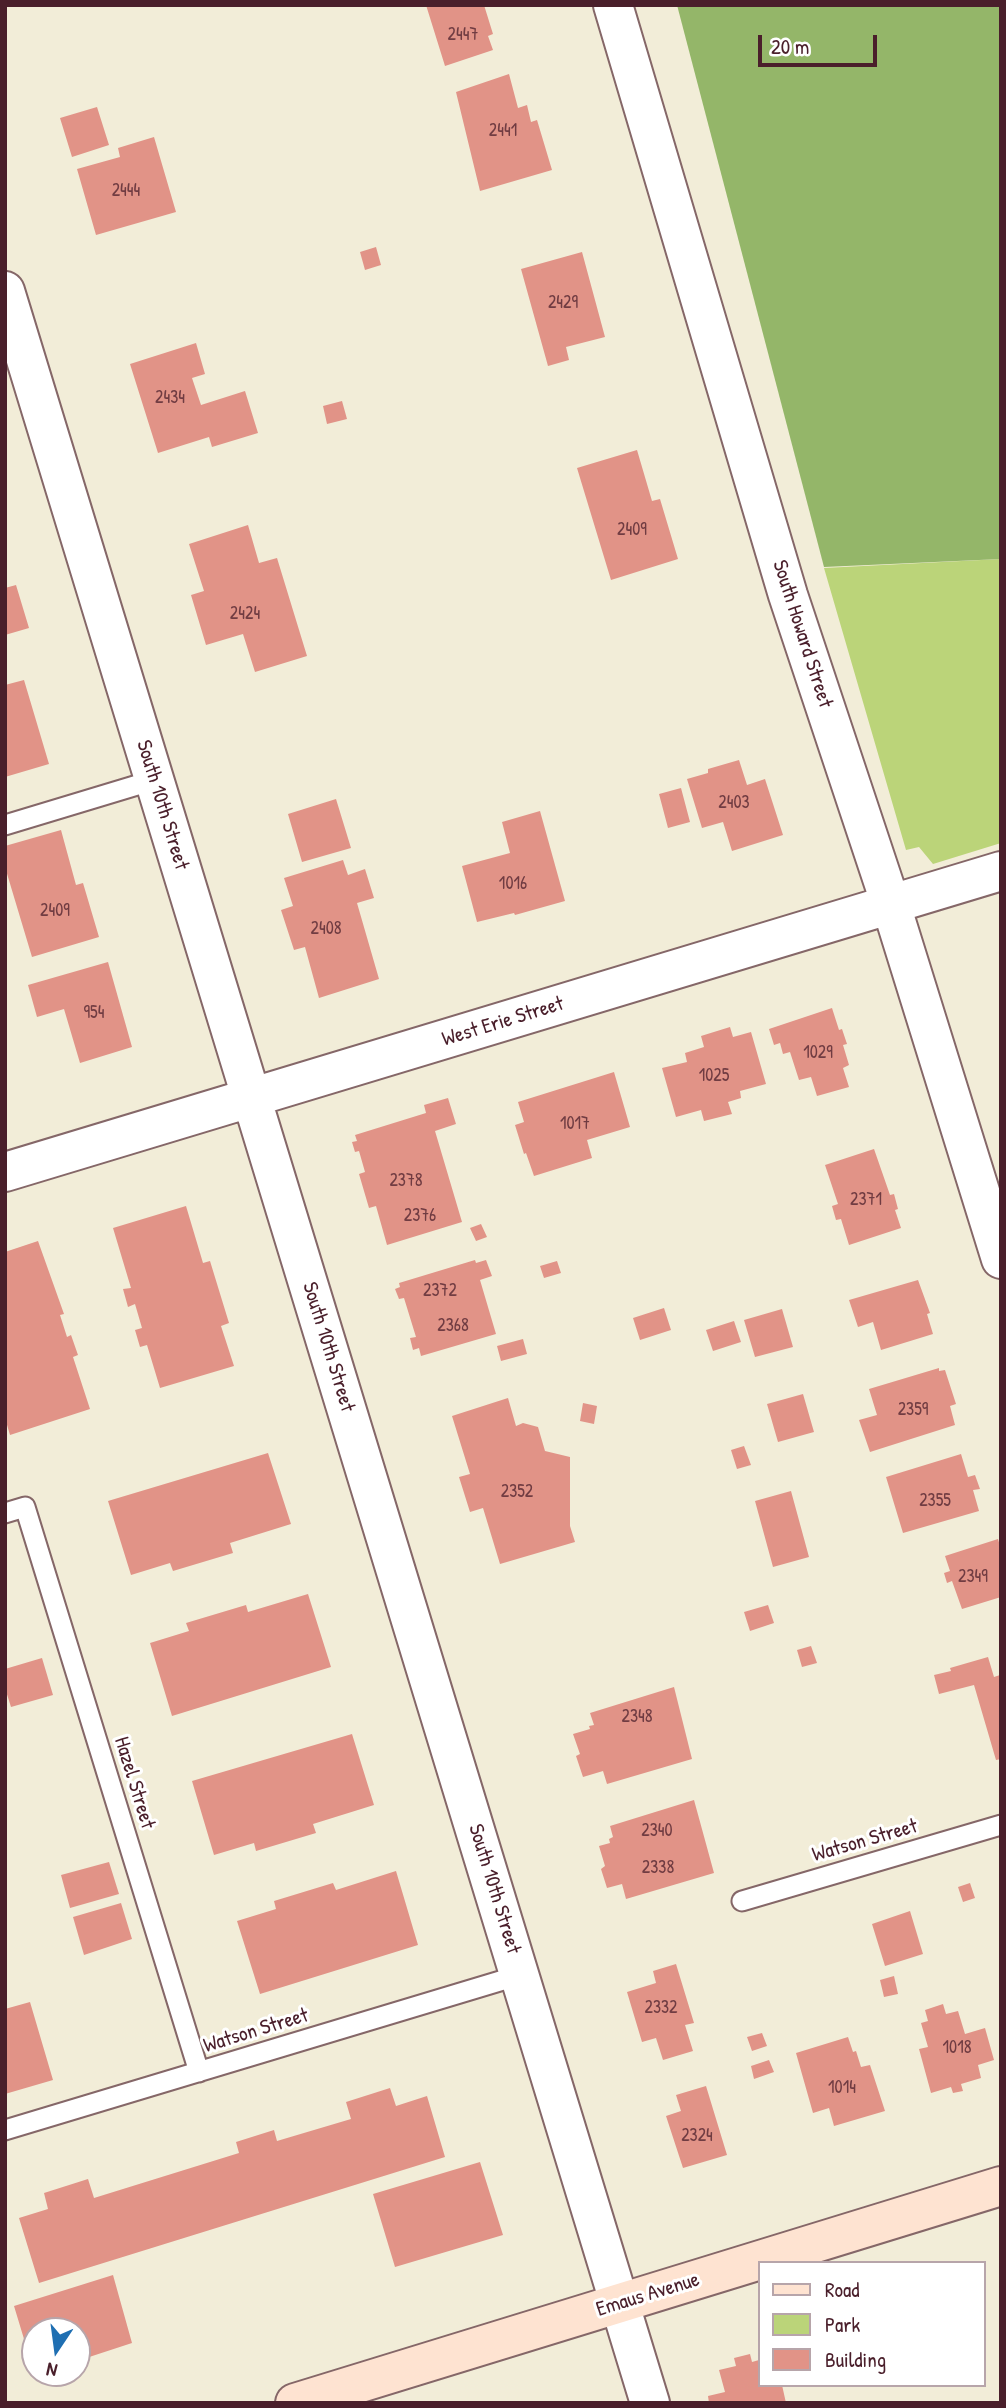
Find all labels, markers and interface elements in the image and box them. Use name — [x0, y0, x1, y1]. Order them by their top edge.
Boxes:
scale bar — [761, 21, 880, 65]
house number: 2447 — [448, 24, 478, 46]
text: 20 m — [771, 32, 809, 61]
house number: 2441 — [489, 120, 517, 142]
house number: 2444 — [112, 180, 140, 202]
house number: 2429 — [548, 292, 578, 314]
house number: 2434 — [155, 387, 185, 409]
house number: 2409 — [617, 519, 647, 541]
street label: South Howard Street — [766, 557, 838, 711]
house number: 2424 — [230, 603, 260, 625]
street label: South 10th Street — [130, 737, 194, 873]
house number: 2403 — [718, 792, 750, 814]
house number: 1016 — [499, 873, 527, 895]
house number: 2409 — [40, 900, 70, 922]
house number: 2408 — [310, 918, 342, 940]
street label: West Erie Street — [439, 992, 567, 1052]
house number: 954 — [84, 1002, 104, 1024]
house number: 1029 — [803, 1042, 833, 1064]
house number: 1025 — [699, 1065, 729, 1087]
house number: 1017 — [560, 1113, 590, 1135]
house number: 2378 — [389, 1170, 423, 1192]
house number: 2371 — [850, 1189, 882, 1211]
house number: 2376 — [404, 1205, 436, 1227]
street label: South 10th Street — [296, 1279, 360, 1415]
house number: 2372 — [423, 1280, 457, 1302]
house number: 2368 — [437, 1315, 469, 1337]
house number: 2359 — [898, 1399, 928, 1421]
house number: 2352 — [501, 1481, 533, 1503]
house number: 2355 — [919, 1490, 951, 1512]
house number: 2349 — [958, 1566, 988, 1588]
house number: 2348 — [621, 1706, 653, 1728]
street label: Hazel Street — [108, 1734, 160, 1832]
street label: Watson Street — [810, 1814, 920, 1868]
house number: 2340 — [641, 1820, 673, 1842]
street label: South 10th Street — [462, 1821, 526, 1957]
house number: 2338 — [642, 1857, 674, 1879]
house number: 2332 — [645, 1997, 677, 2019]
street label: Watson Street — [201, 2003, 311, 2059]
house number: 1018 — [943, 2037, 971, 2059]
house number: 1014 — [828, 2077, 856, 2099]
house number: 2324 — [681, 2125, 713, 2147]
legend — [758, 2261, 985, 2387]
street label: Emaus Avenue — [593, 2267, 703, 2323]
text: Road — [825, 2275, 859, 2304]
text: Park — [825, 2310, 860, 2339]
north arrow — [21, 2317, 91, 2387]
text: Building — [825, 2345, 886, 2374]
text: N — [44, 2357, 60, 2384]

